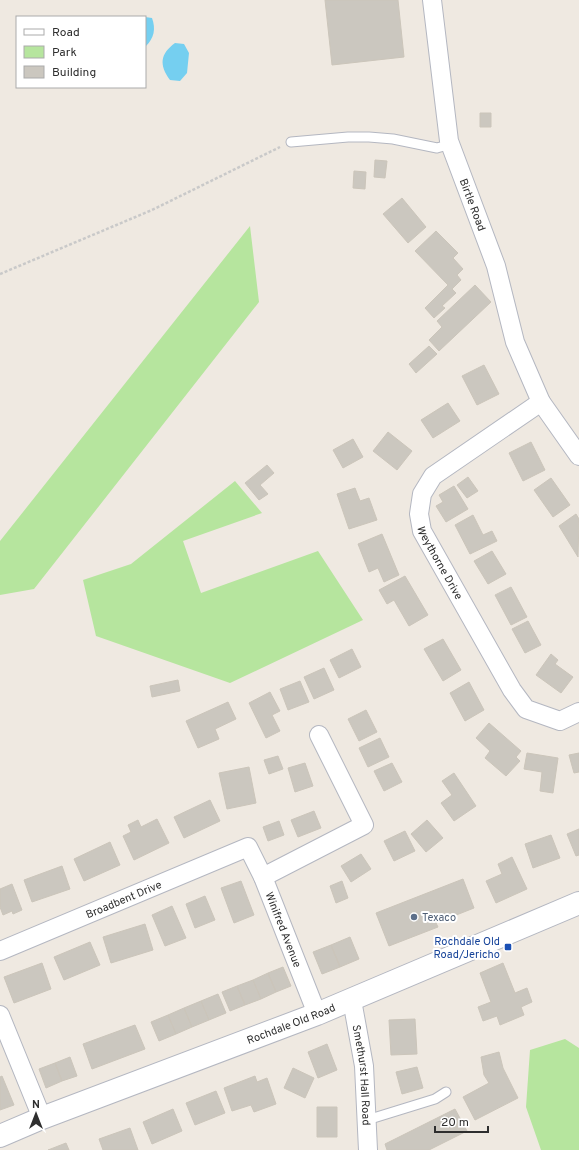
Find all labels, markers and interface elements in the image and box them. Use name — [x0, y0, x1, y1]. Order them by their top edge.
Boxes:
legend — [16, 16, 146, 88]
text: Road — [52, 25, 80, 41]
text: Park — [52, 45, 77, 61]
text: Building — [52, 65, 96, 81]
street label: Birtle Road — [456, 177, 488, 233]
street label: Weythorne Drive — [413, 525, 466, 603]
street label: Broadbent Drive — [84, 878, 164, 922]
street label: Winifred Avenue — [262, 890, 304, 970]
place label: Texaco — [422, 911, 456, 925]
marker: Texaco — [409, 912, 419, 922]
place label: Rochdale Old Road/Jericho — [434, 935, 500, 962]
marker: Rochdale Old Road/Jericho — [503, 942, 513, 952]
street label: Rochdale Old Road — [245, 1001, 338, 1048]
street label: Smethurst Hall Road — [349, 1024, 373, 1126]
north arrow — [16, 1094, 56, 1134]
text: N — [32, 1098, 40, 1112]
scale bar — [435, 1108, 488, 1134]
text: 20 m — [441, 1115, 469, 1131]

